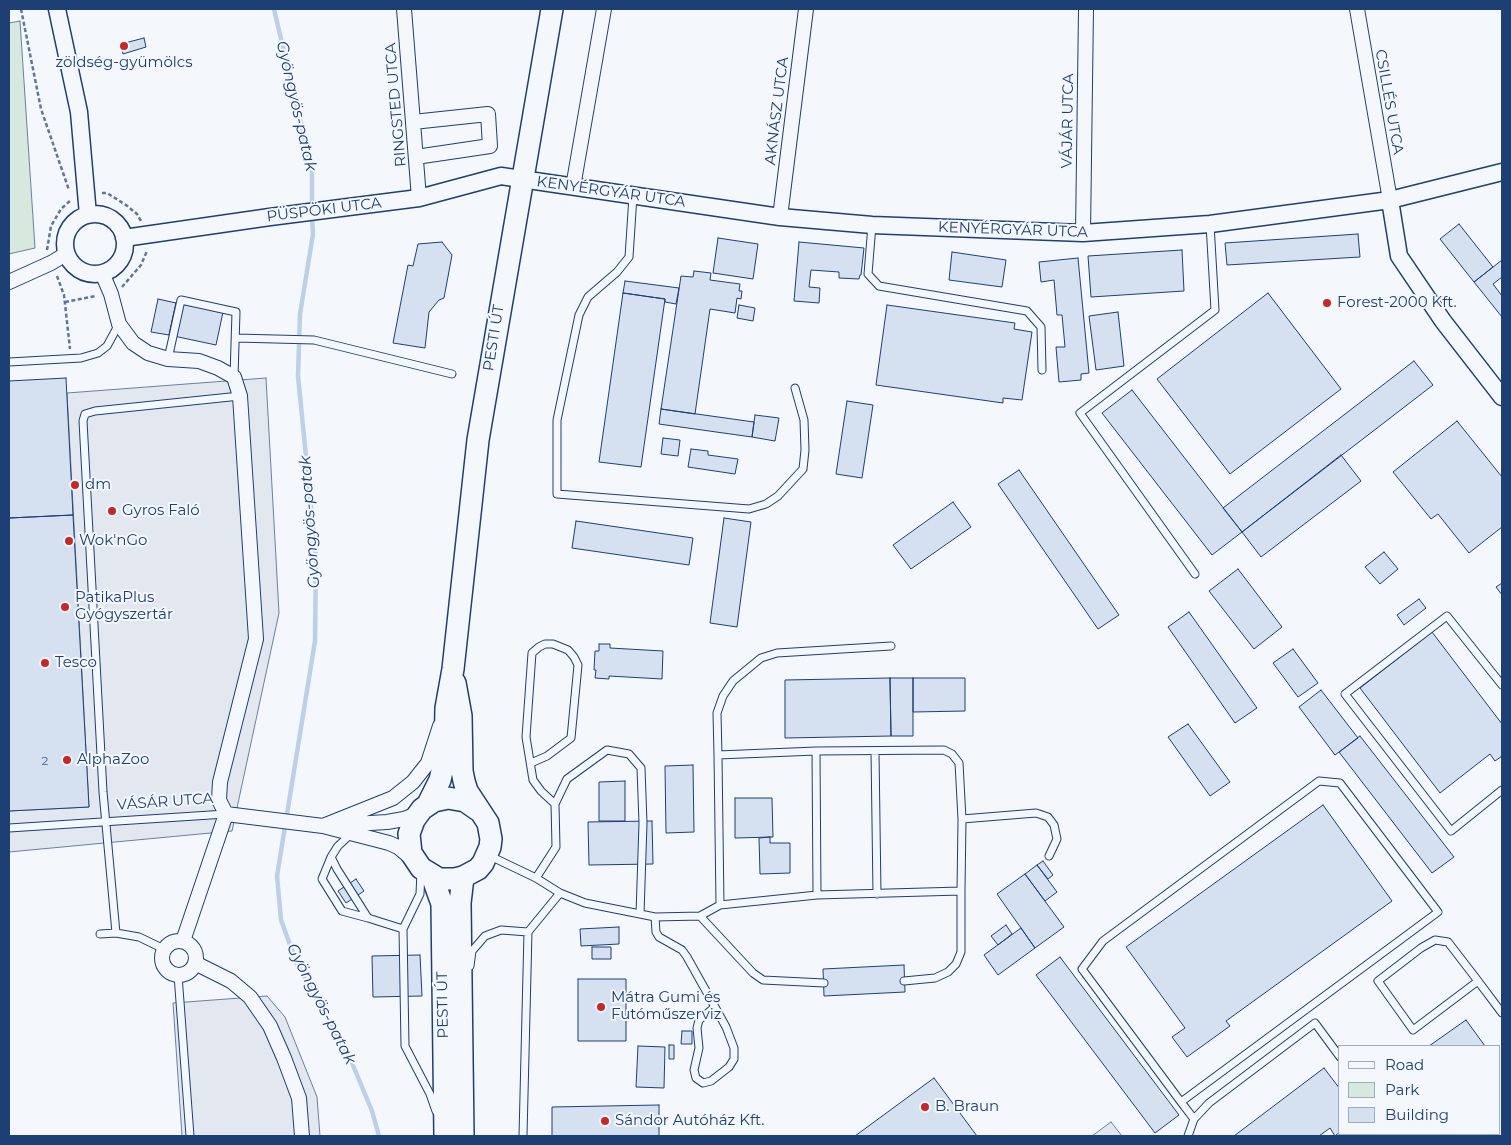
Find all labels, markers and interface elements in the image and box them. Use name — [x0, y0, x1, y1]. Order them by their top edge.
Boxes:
water label: Gyöngyös-patak — [272, 39, 320, 173]
marker: zöldség-gyümölcs — [118, 40, 130, 52]
street label: RINGSTED UTCA — [382, 42, 410, 168]
street label: CSILLÉS UTCA — [1371, 48, 1407, 156]
place label: zöldség-gyümölcs — [55, 54, 193, 72]
street label: AKNÁSZ UTCA — [761, 56, 793, 166]
street label: VÁJÁR UTCA — [1058, 73, 1078, 169]
street label: KENYÉRGYÁR UTCA — [535, 173, 687, 211]
street label: PÜSPÖKI UTCA — [266, 194, 382, 226]
street label: KENYÉRGYÁR UTCA — [938, 218, 1088, 242]
place label: Forest-2000 Kft. — [1337, 294, 1457, 312]
marker: Forest-2000 Kft. — [1321, 297, 1333, 309]
street label: PESTI ÚT — [480, 303, 508, 373]
water label: Gyöngyös-patak — [296, 455, 324, 589]
place label: dm — [85, 476, 111, 494]
marker: dm — [69, 479, 81, 491]
place label: Gyros Faló — [122, 502, 200, 520]
marker: Gyros Faló — [106, 505, 118, 517]
place label: Wok'nGo — [79, 532, 147, 550]
marker: Wok'nGo — [63, 535, 75, 547]
place label: PatikaPlus Gyógyszertár — [75, 589, 173, 624]
marker: PatikaPlus Gyógyszertár — [59, 601, 71, 613]
place label: Tesco — [55, 654, 97, 672]
marker: Tesco — [39, 657, 51, 669]
place label: AlphaZoo — [77, 751, 149, 769]
house number: 2 — [42, 754, 48, 768]
marker: AlphaZoo — [61, 754, 73, 766]
street label: VÁSÁR UTCA — [116, 790, 214, 814]
water label: Gyöngyös-patak — [282, 940, 360, 1068]
street label: PESTI ÚT — [433, 971, 453, 1039]
place label: Mátra Gumi és Futóműszerviz — [611, 989, 721, 1024]
marker: Mátra Gumi és Futóműszerviz — [595, 1001, 607, 1013]
legend — [1338, 1045, 1501, 1135]
text: Road — [1385, 1055, 1424, 1074]
text: Park — [1385, 1080, 1419, 1099]
place label: B. Braun — [935, 1098, 999, 1116]
marker: B. Braun — [919, 1101, 931, 1113]
text: Building — [1385, 1105, 1449, 1124]
place label: Sándor Autóház Kft. — [615, 1112, 764, 1130]
marker: Sándor Autóház Kft. — [599, 1115, 611, 1127]

